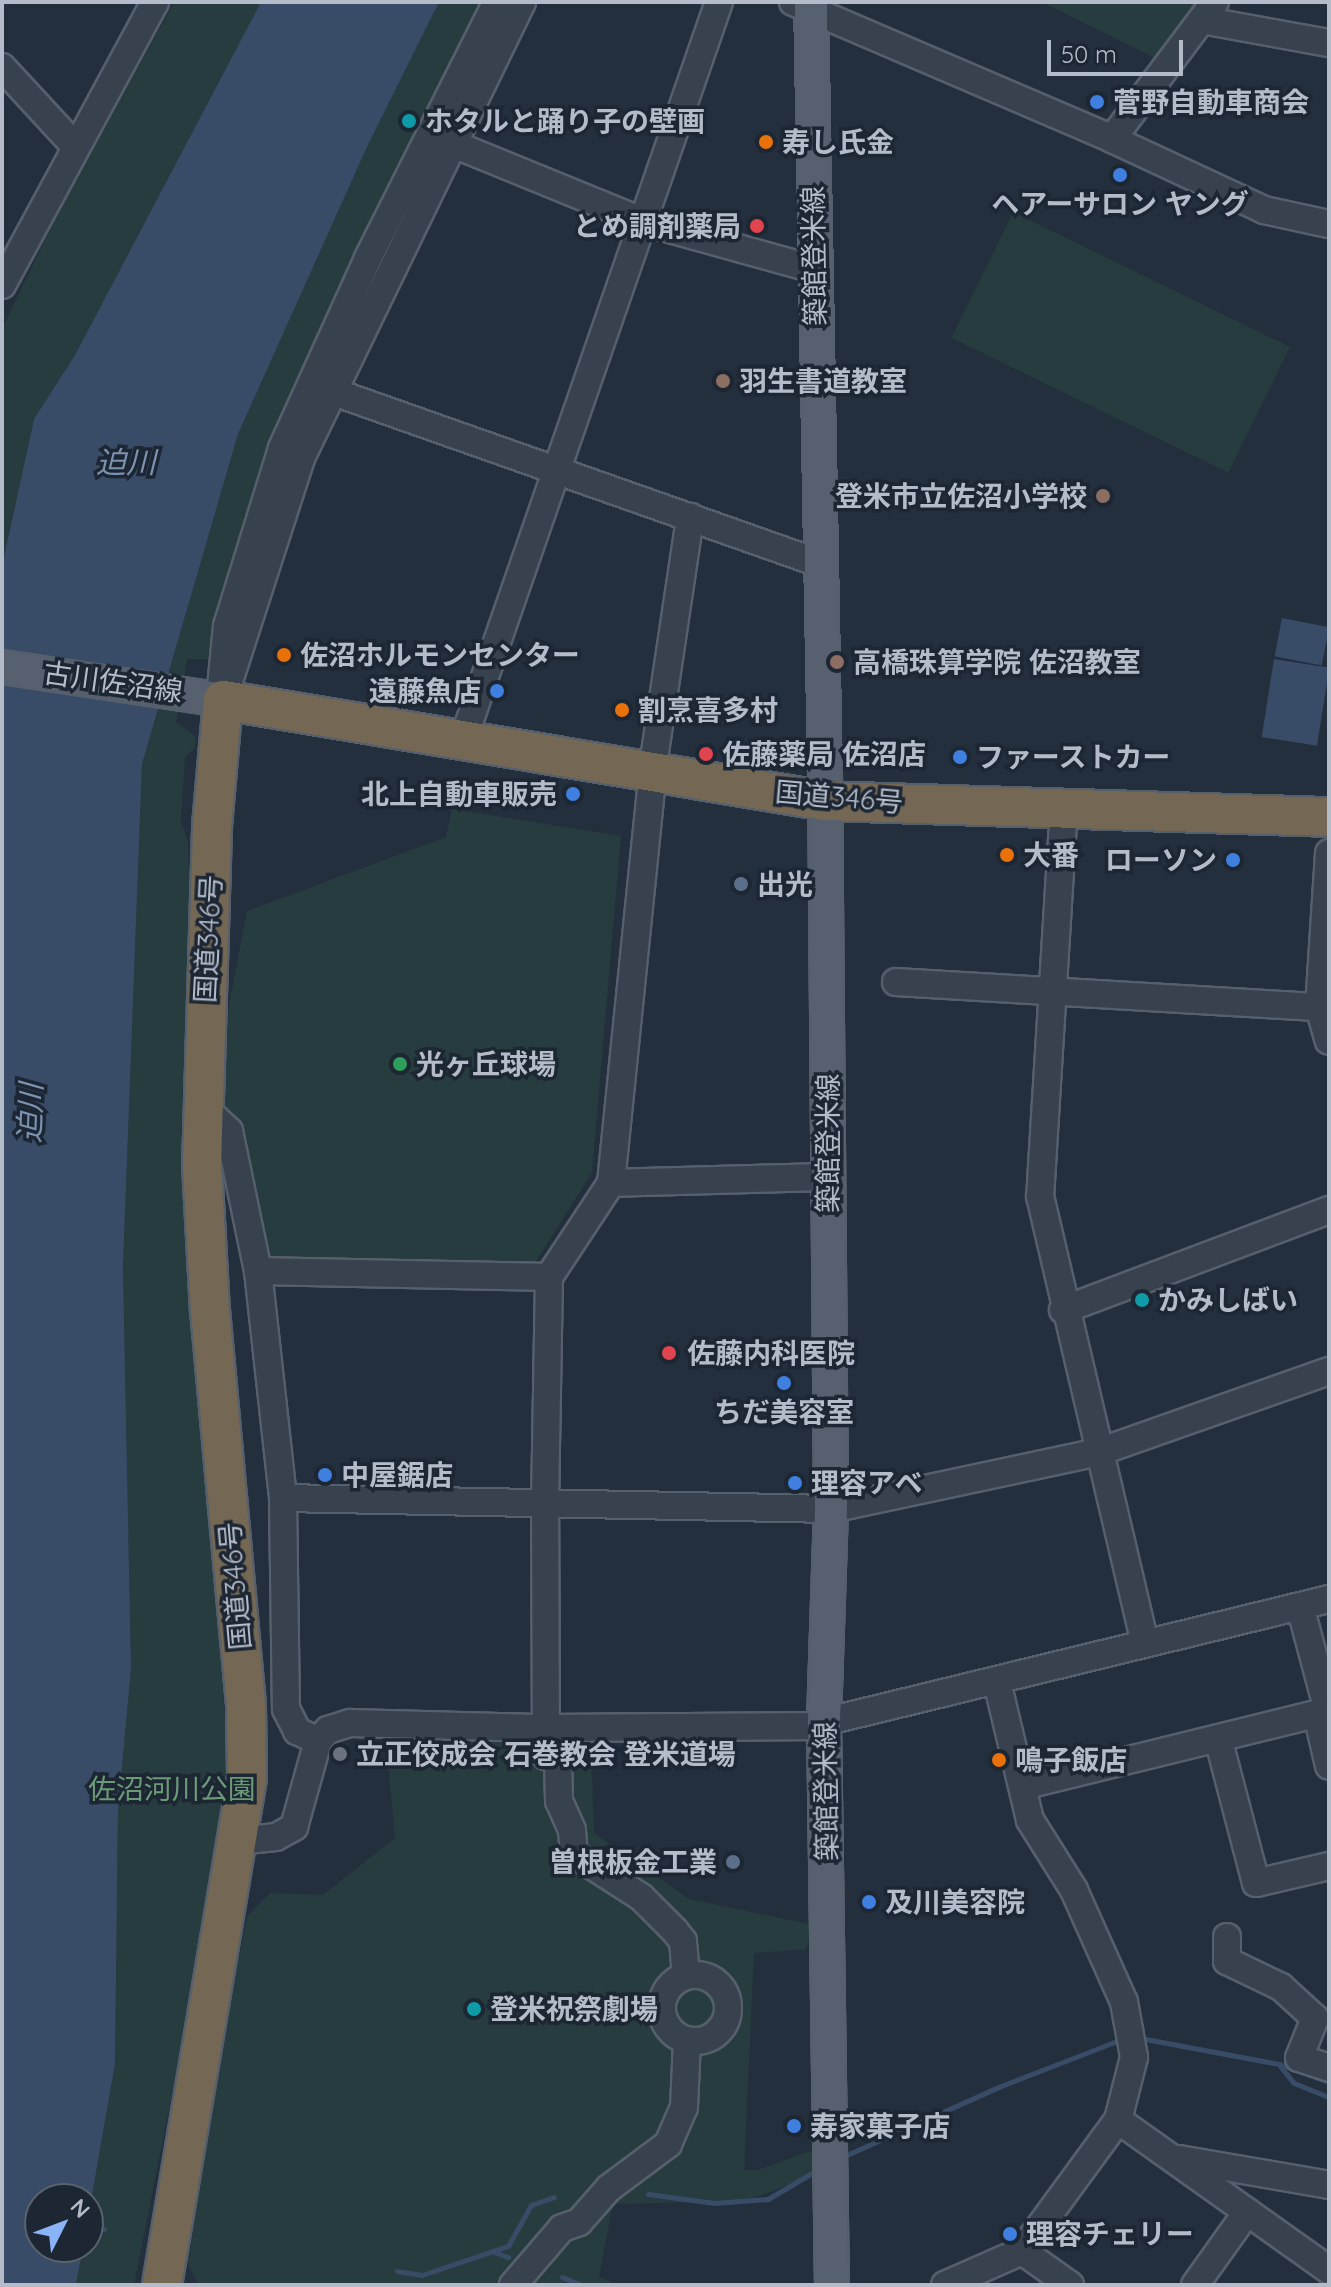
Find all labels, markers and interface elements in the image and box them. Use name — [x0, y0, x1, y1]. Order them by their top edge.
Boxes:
scale bar — [1051, 24, 1187, 74]
text: 50 m — [1061, 39, 1117, 69]
place label: 菅野自動車商会 — [1113, 85, 1309, 119]
marker: 菅野自動車商会 — [1088, 93, 1106, 111]
place label: ホタルと踊り子の壁画 — [425, 104, 705, 138]
marker: ホタルと踊り子の壁画 — [400, 112, 418, 130]
place label: 寿し氏金 — [782, 125, 894, 159]
marker: 寿し氏金 — [757, 133, 775, 151]
marker: ヘアーサロン ヤング — [1111, 166, 1129, 184]
street label: 築館登米線 — [796, 186, 832, 326]
place label: ヘアーサロン ヤング — [991, 187, 1249, 221]
place label: とめ調剤薬局 — [573, 209, 741, 243]
marker: とめ調剤薬局 — [748, 217, 766, 235]
place label: 羽生書道教室 — [739, 364, 907, 398]
marker: 羽生書道教室 — [714, 372, 732, 390]
water label: 迫川 — [96, 444, 156, 480]
place label: 登米市立佐沼小学校 — [835, 479, 1087, 513]
marker: 登米市立佐沼小学校 — [1094, 487, 1112, 505]
place label: 佐沼ホルモンセンター — [300, 638, 580, 672]
place label: 高橋珠算学院 佐沼教室 — [853, 645, 1141, 679]
marker: 佐沼ホルモンセンター — [275, 646, 293, 664]
marker: 高橋珠算学院 佐沼教室 — [828, 653, 846, 671]
street label: 古川佐沼線 — [41, 656, 185, 708]
place label: 遠藤魚店 — [369, 674, 481, 708]
marker: 遠藤魚店 — [488, 682, 506, 700]
place label: 割烹喜多村 — [638, 693, 778, 727]
marker: 割烹喜多村 — [613, 701, 631, 719]
place label: 佐藤薬局 佐沼店 — [722, 737, 926, 771]
place label: ファーストカー — [976, 740, 1172, 774]
marker: 佐藤薬局 佐沼店 — [697, 745, 715, 763]
marker: ファーストカー — [951, 748, 969, 766]
street label: 国道346号 — [774, 775, 904, 819]
place label: 北上自動車販売 — [361, 777, 557, 811]
marker: 北上自動車販売 — [564, 785, 582, 803]
place label: 大番 — [1023, 838, 1079, 872]
place label: ローソン — [1105, 843, 1217, 877]
marker: 大番 — [998, 846, 1016, 864]
marker: ローソン — [1224, 851, 1242, 869]
place label: 出光 — [757, 867, 813, 901]
street label: 国道346号 — [188, 874, 228, 1004]
marker: 出光 — [732, 875, 750, 893]
place label: 光ヶ丘球場 — [416, 1047, 556, 1081]
marker: 光ヶ丘球場 — [391, 1055, 409, 1073]
street label: 築館登米線 — [811, 1073, 845, 1213]
water label: 迫川 — [11, 1082, 49, 1144]
place label: かみしばい — [1158, 1283, 1298, 1317]
marker: かみしばい — [1133, 1291, 1151, 1309]
place label: 佐藤内科医院 — [687, 1336, 855, 1370]
marker: 佐藤内科医院 — [658, 1342, 680, 1364]
marker: ちだ美容室 — [775, 1374, 793, 1392]
place label: ちだ美容室 — [714, 1395, 854, 1429]
place label: 中屋鋸店 — [341, 1458, 453, 1492]
marker: 中屋鋸店 — [316, 1466, 334, 1484]
place label: 理容アベ — [811, 1466, 923, 1500]
marker: 理容アベ — [786, 1474, 804, 1492]
street label: 国道346号 — [213, 1521, 257, 1651]
street label: 築館登米線 — [808, 1721, 844, 1861]
place label: 立正佼成会 石巻教会 登米道場 — [356, 1737, 736, 1771]
place label: 鳴子飯店 — [1015, 1743, 1127, 1777]
marker: 立正佼成会 石巻教会 登米道場 — [331, 1745, 349, 1763]
marker: 鳴子飯店 — [990, 1751, 1008, 1769]
park label: 佐沼河川公園 — [88, 1772, 256, 1806]
place label: 曽根板金工業 — [549, 1845, 717, 1879]
marker: 曽根板金工業 — [724, 1853, 742, 1871]
place label: 及川美容院 — [885, 1885, 1025, 1919]
marker: 及川美容院 — [860, 1893, 878, 1911]
place label: 登米祝祭劇場 — [490, 1992, 658, 2026]
marker: 登米祝祭劇場 — [465, 2000, 483, 2018]
place label: 寿家菓子店 — [810, 2109, 950, 2143]
marker: 寿家菓子店 — [785, 2117, 803, 2135]
north arrow — [24, 2183, 104, 2263]
text: N — [65, 2193, 96, 2224]
place label: 理容チェリー — [1026, 2217, 1194, 2251]
marker: 理容チェリー — [1001, 2225, 1019, 2243]

